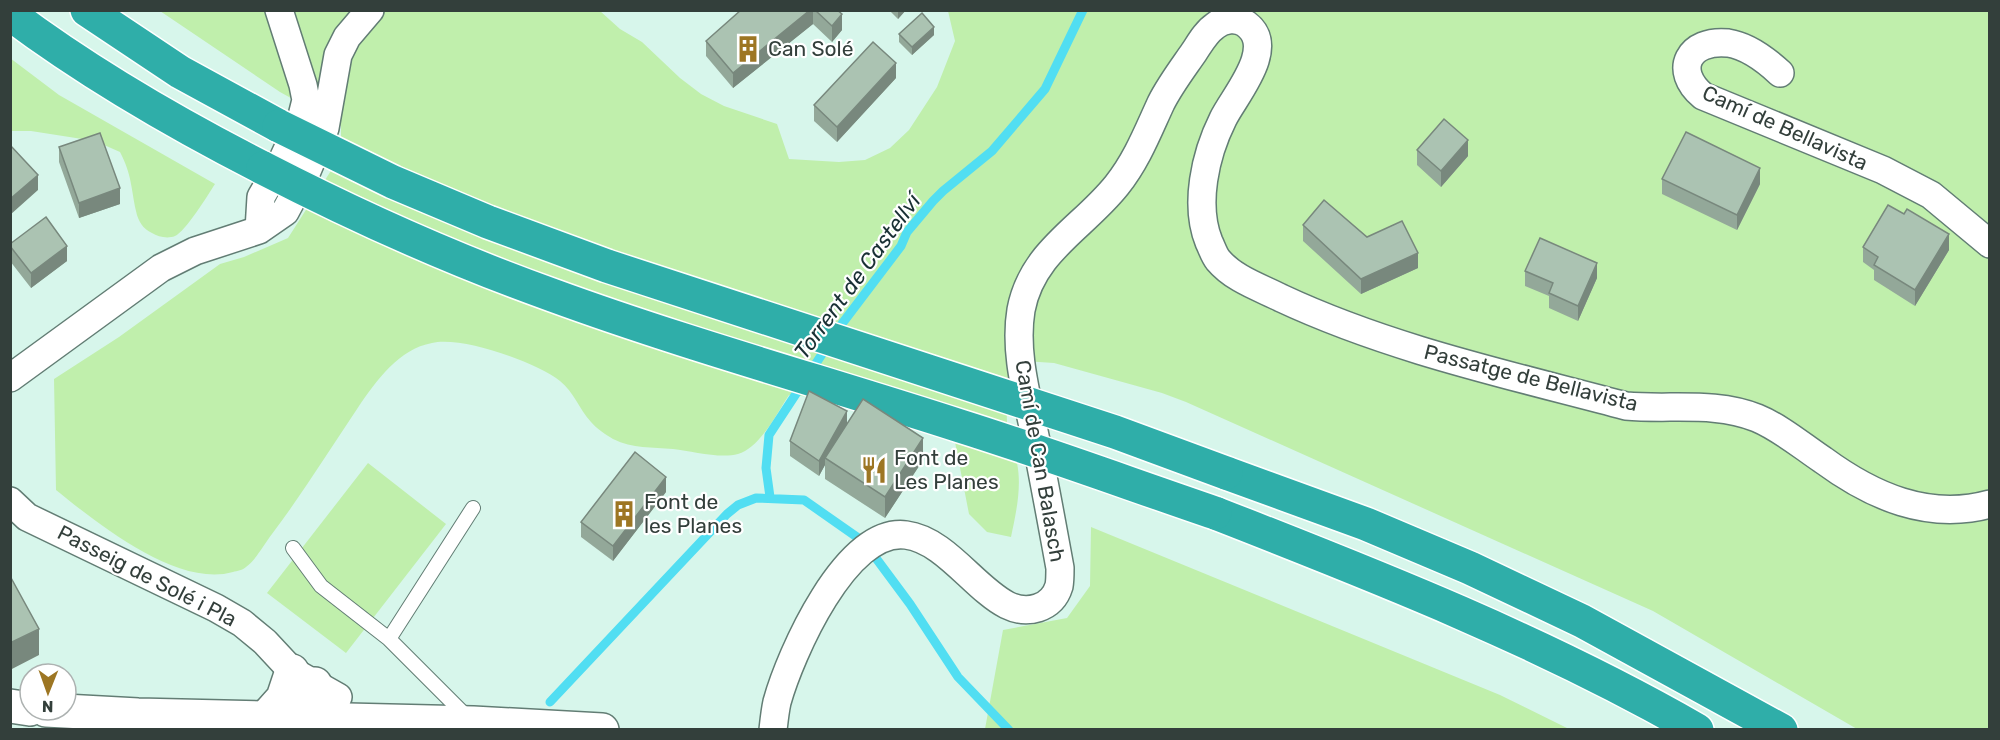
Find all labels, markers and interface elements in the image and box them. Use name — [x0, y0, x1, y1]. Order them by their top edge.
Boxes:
building icon: Can Solé — [733, 34, 763, 64]
place label: Can Solé — [768, 36, 853, 61]
street label: Camí de Bellavista — [1699, 80, 1872, 175]
water label: Torrent de Castellví — [788, 185, 929, 364]
street label: Passatge de Bellavista — [1422, 339, 1641, 416]
street label: Camí de Can Balasch — [1010, 358, 1071, 564]
place label: Font de Les Planes — [894, 445, 999, 494]
restaurant icon: Font de Les Planes — [859, 455, 889, 485]
place label: Font de les Planes — [644, 489, 742, 538]
building icon: Font de les Planes — [609, 499, 639, 529]
street label: Passeig de Solé i Pla — [53, 520, 241, 632]
north arrow — [18, 662, 78, 722]
text: N — [42, 697, 54, 716]

